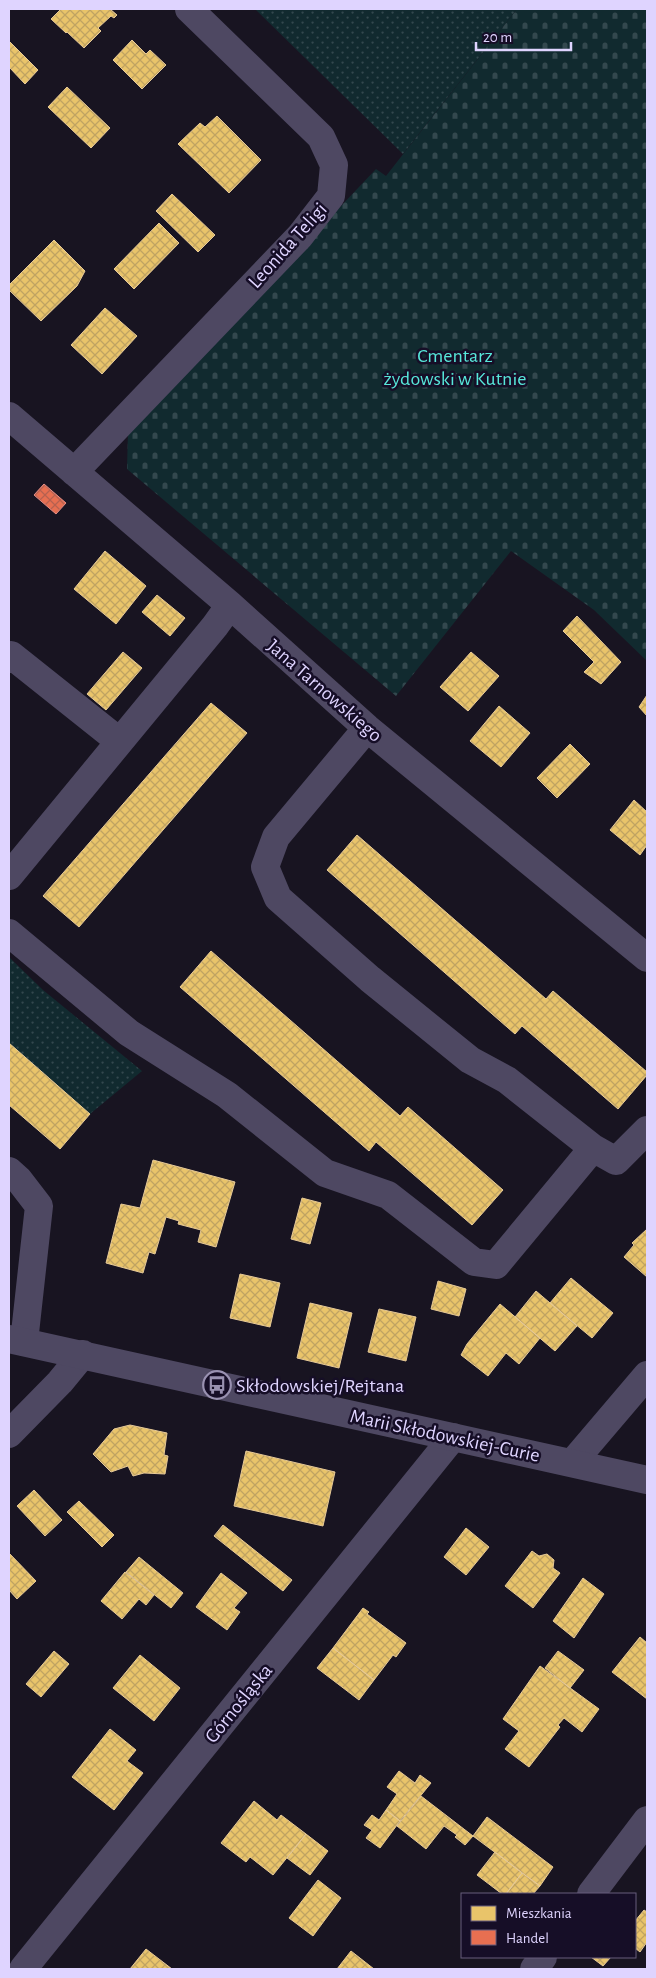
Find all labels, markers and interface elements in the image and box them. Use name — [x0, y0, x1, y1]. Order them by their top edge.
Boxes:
scale bar — [476, 20, 571, 52]
text: 20 m — [483, 30, 512, 45]
street label: Leonida Teligi — [245, 199, 331, 292]
park label: Cmentarz żydowski w Kutnie — [384, 346, 526, 389]
street label: Jana Tarnowskiego — [263, 636, 386, 746]
bus stop icon: Skłodowskiej/Rejtana — [202, 1370, 232, 1400]
place label: Skłodowskiej/Rejtana — [236, 1376, 404, 1396]
street label: Marii Skłodowskiej-Curie — [348, 1406, 542, 1466]
street label: Górnośląska — [201, 1661, 276, 1747]
legend — [461, 1893, 636, 1958]
text: Mieszkania — [506, 1906, 572, 1921]
text: Handel — [506, 1931, 549, 1946]

